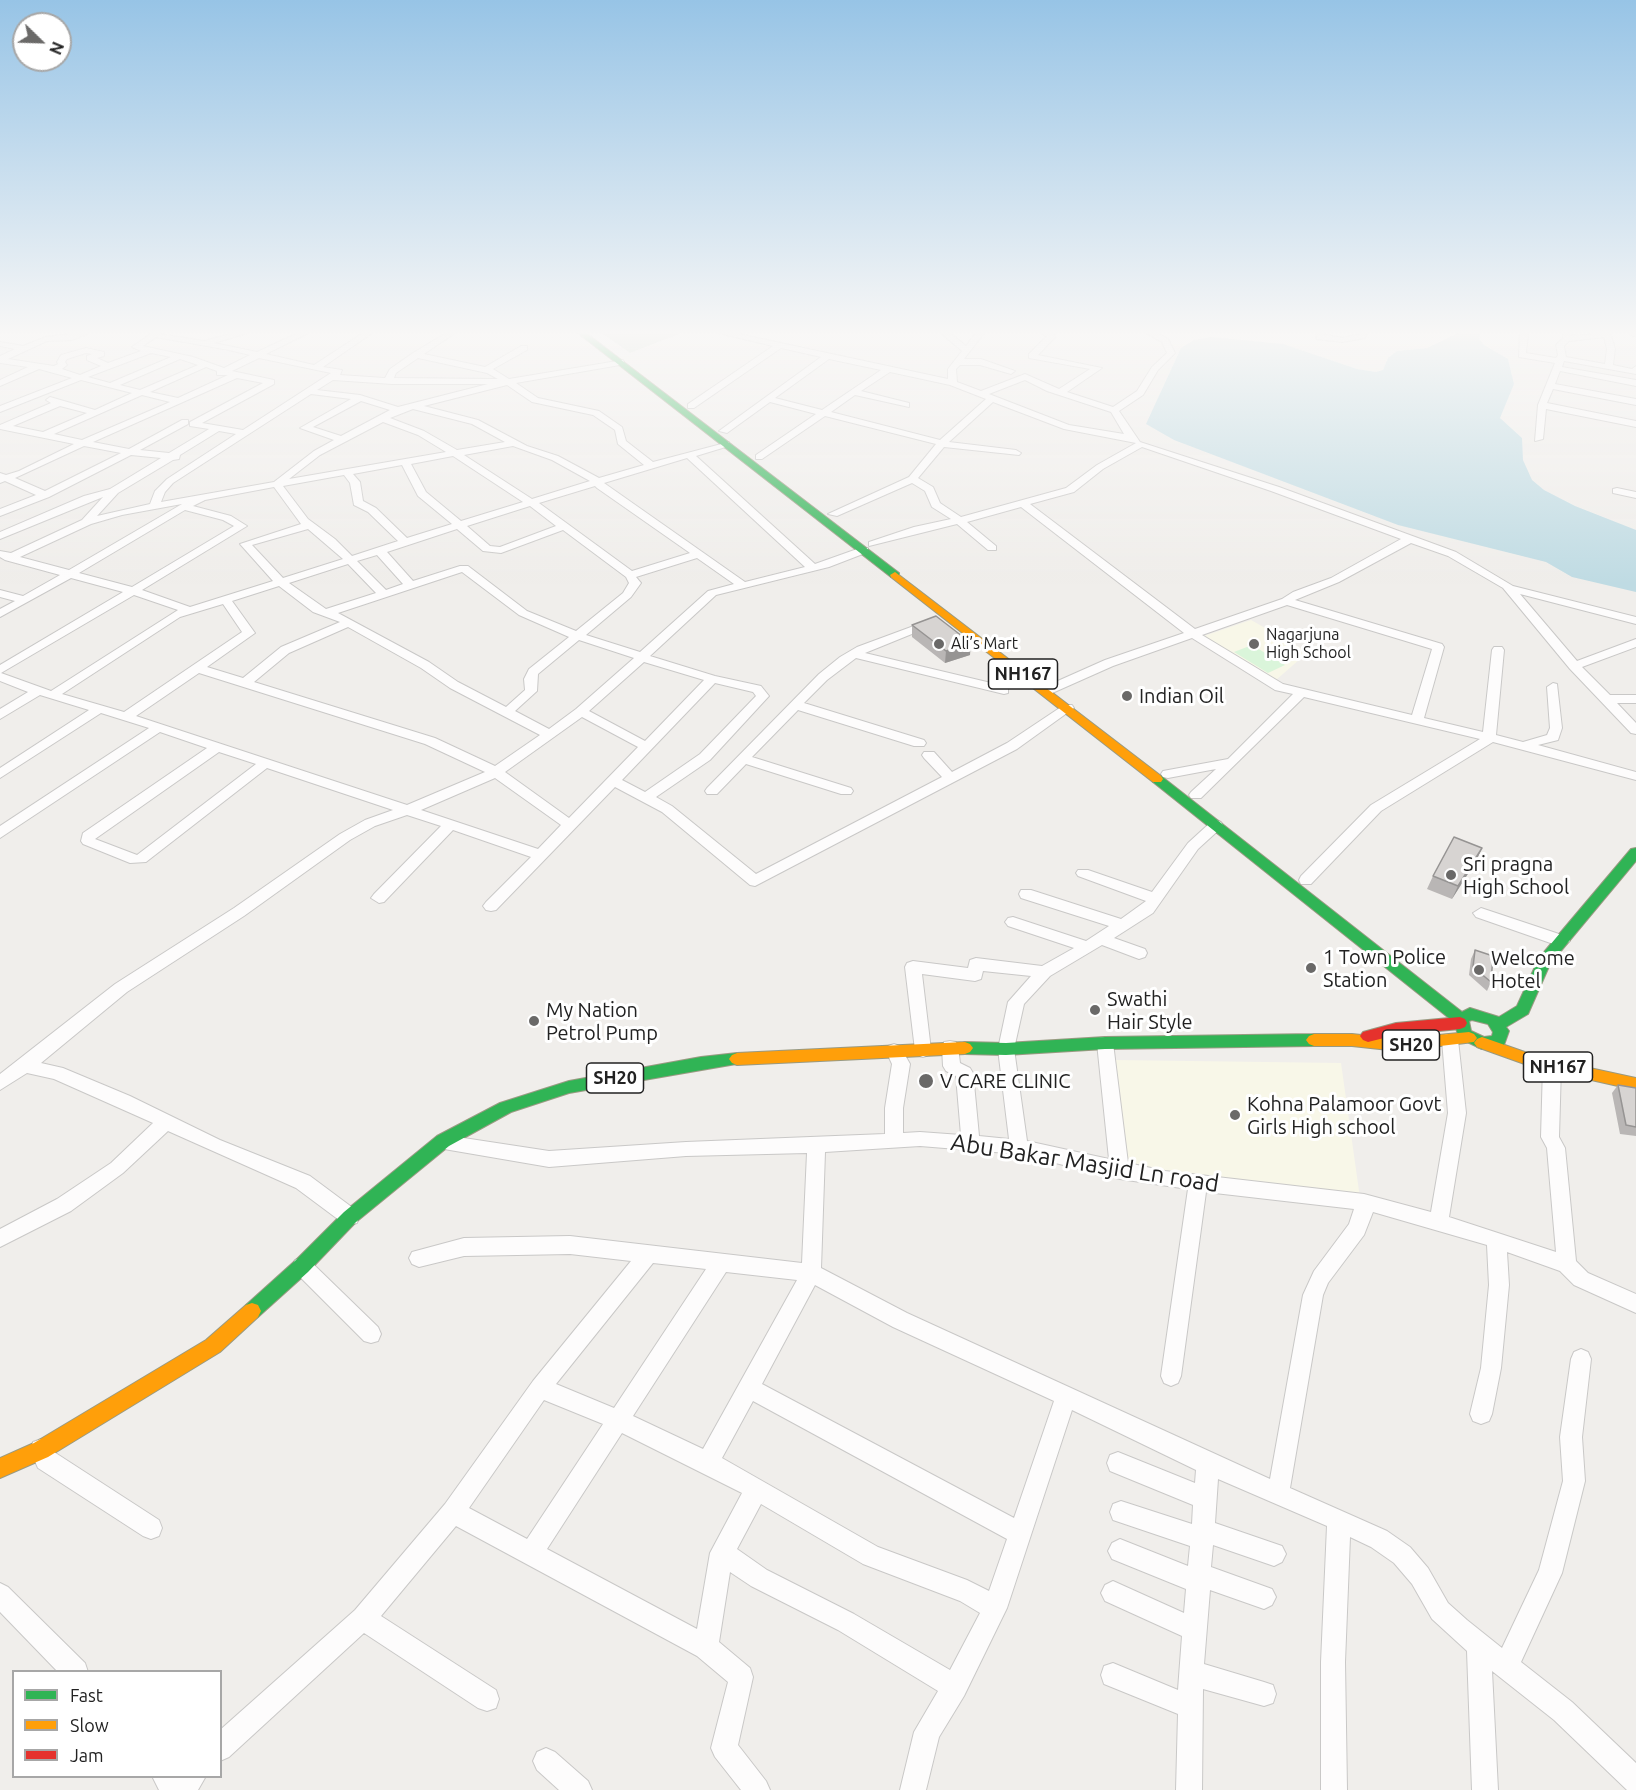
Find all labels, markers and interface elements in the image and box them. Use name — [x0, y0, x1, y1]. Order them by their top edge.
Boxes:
north arrow — [12, 12, 72, 72]
text: N — [46, 39, 67, 57]
place label: Nagarjuna High School — [1266, 625, 1351, 663]
place label: Ali’s Mart — [951, 634, 1018, 654]
marker: Ali’s Mart — [932, 637, 946, 651]
marker: Nagarjuna High School — [1247, 637, 1261, 651]
road number: NH167 — [988, 659, 1058, 689]
place label: Indian Oil — [1139, 684, 1224, 708]
marker: Indian Oil — [1120, 689, 1134, 703]
place label: Sri pragna High School — [1463, 852, 1569, 899]
marker: Sri pragna High School — [1444, 868, 1458, 882]
place label: 1 Town Police Station — [1323, 945, 1446, 992]
place label: Welcome Hotel — [1491, 946, 1575, 993]
marker: 1 Town Police Station — [1304, 961, 1318, 975]
marker: Welcome Hotel — [1472, 963, 1486, 977]
place label: Swathi Hair Style — [1107, 987, 1193, 1034]
place label: My Nation Petrol Pump — [546, 998, 658, 1045]
marker: Swathi Hair Style — [1088, 1003, 1102, 1017]
marker: My Nation Petrol Pump — [527, 1014, 541, 1028]
road number: SH20 — [1382, 1030, 1440, 1060]
road number: NH167 — [1524, 1052, 1592, 1082]
road number: SH20 — [586, 1063, 644, 1093]
place label: V CARE CLINIC — [940, 1069, 1070, 1093]
marker: V CARE CLINIC — [917, 1072, 935, 1090]
place label: Kohna Palamoor Govt Girls High school — [1247, 1092, 1441, 1139]
marker: Kohna Palamoor Govt Girls High school — [1228, 1108, 1242, 1122]
street label: Abu Bakar Masjid Ln road — [949, 1128, 1221, 1198]
legend — [12, 1670, 222, 1778]
text: Fast — [70, 1685, 103, 1705]
text: Slow — [70, 1715, 109, 1735]
text: Jam — [70, 1745, 104, 1765]

